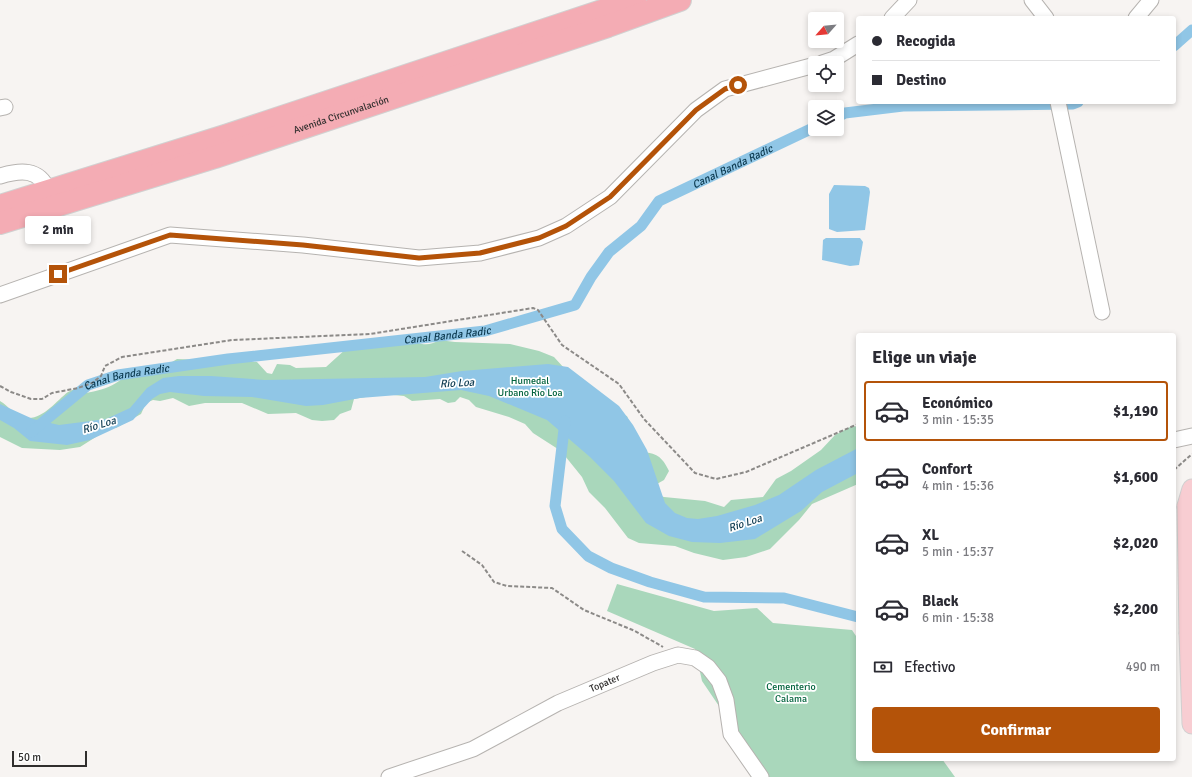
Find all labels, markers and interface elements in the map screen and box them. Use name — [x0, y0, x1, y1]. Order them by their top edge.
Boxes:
north arrow — [808, 12, 844, 48]
map controls — [808, 12, 844, 136]
text: Recogida — [896, 32, 956, 50]
button: locate — [808, 56, 844, 92]
text: Destino — [896, 71, 946, 89]
route start — [729, 76, 747, 94]
street label: Avenida Circunvalación — [292, 93, 391, 136]
button: layers — [808, 100, 844, 136]
water label: Canal Banda Radic — [690, 141, 775, 191]
callout: 2 min — [25, 216, 91, 244]
text: 2 min — [42, 222, 74, 238]
route end — [49, 265, 67, 283]
water label: Canal Banda Radic — [403, 323, 493, 346]
text: Elige un viaje — [872, 346, 977, 368]
water label: Canal Banda Radic — [80, 361, 170, 393]
park label: Humedal Urbano Río Loa — [498, 375, 562, 399]
water label: Río Loa — [439, 376, 475, 390]
icon: car — [874, 393, 910, 429]
text: Económico — [922, 394, 993, 412]
text: $1,190 — [1113, 402, 1158, 420]
text: 3 min · 15:35 — [922, 412, 994, 428]
water label: Río Loa — [81, 414, 118, 436]
icon: car — [874, 459, 910, 495]
text: Confort — [922, 460, 972, 478]
text: $1,600 — [1113, 468, 1158, 486]
text: 4 min · 15:36 — [922, 478, 994, 494]
water label: Río Loa — [727, 511, 764, 535]
icon: car — [874, 525, 910, 561]
text: XL — [922, 526, 939, 544]
text: $2,020 — [1113, 534, 1158, 552]
text: 5 min · 15:37 — [922, 544, 994, 560]
icon: car — [874, 591, 910, 627]
text: Black — [922, 592, 959, 610]
text: $2,200 — [1113, 600, 1158, 618]
text: 6 min · 15:38 — [922, 610, 994, 626]
icon: cash — [872, 656, 894, 678]
text: Efectivo — [904, 658, 956, 676]
text: 490 m — [1126, 659, 1160, 675]
street label: Topater — [588, 671, 622, 695]
park label: Cementerio Calama — [766, 681, 816, 705]
button: Confirmar — [872, 707, 1160, 753]
scale bar — [12, 749, 87, 768]
text: 50 m — [18, 751, 41, 764]

